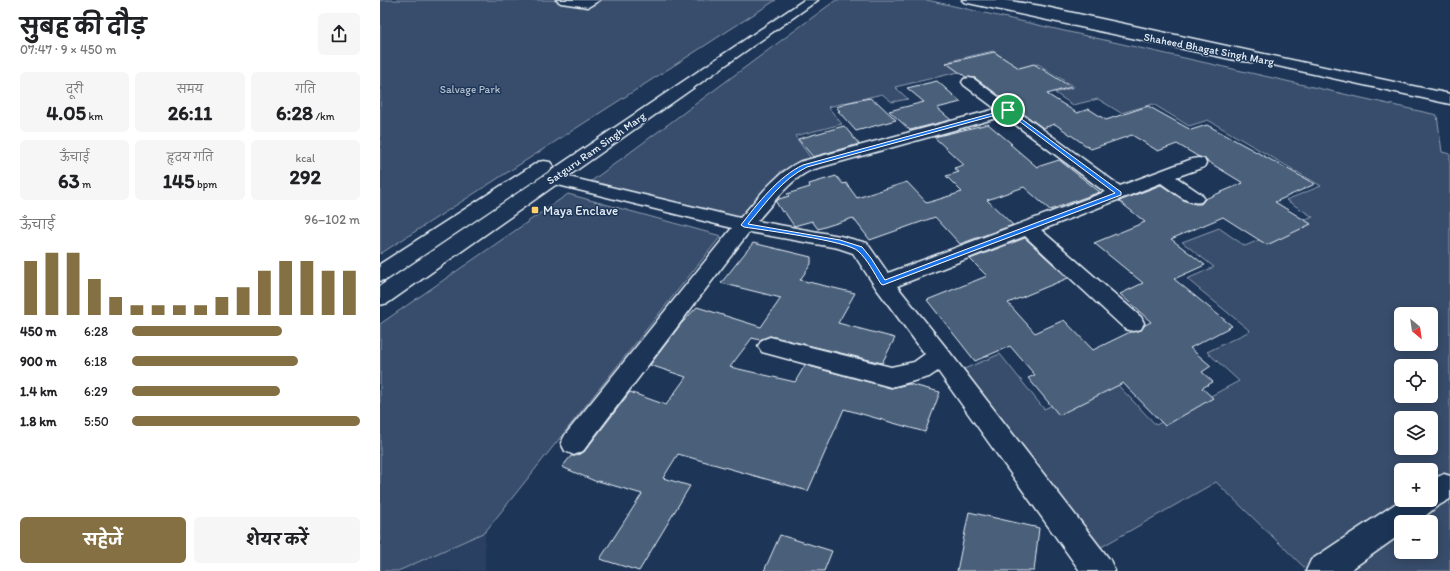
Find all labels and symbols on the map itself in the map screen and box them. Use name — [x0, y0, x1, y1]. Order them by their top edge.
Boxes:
street label: Shaheed Bhagat Singh Marg — [1143, 30, 1276, 69]
park label: Salvage Park — [440, 83, 501, 96]
pin — [991, 93, 1025, 127]
street label: Satguru Ram Singh Marg — [544, 109, 648, 187]
place label: Maya Enclave — [543, 203, 618, 218]
marker: Maya Enclave — [530, 205, 540, 215]
north arrow — [1394, 307, 1438, 351]

